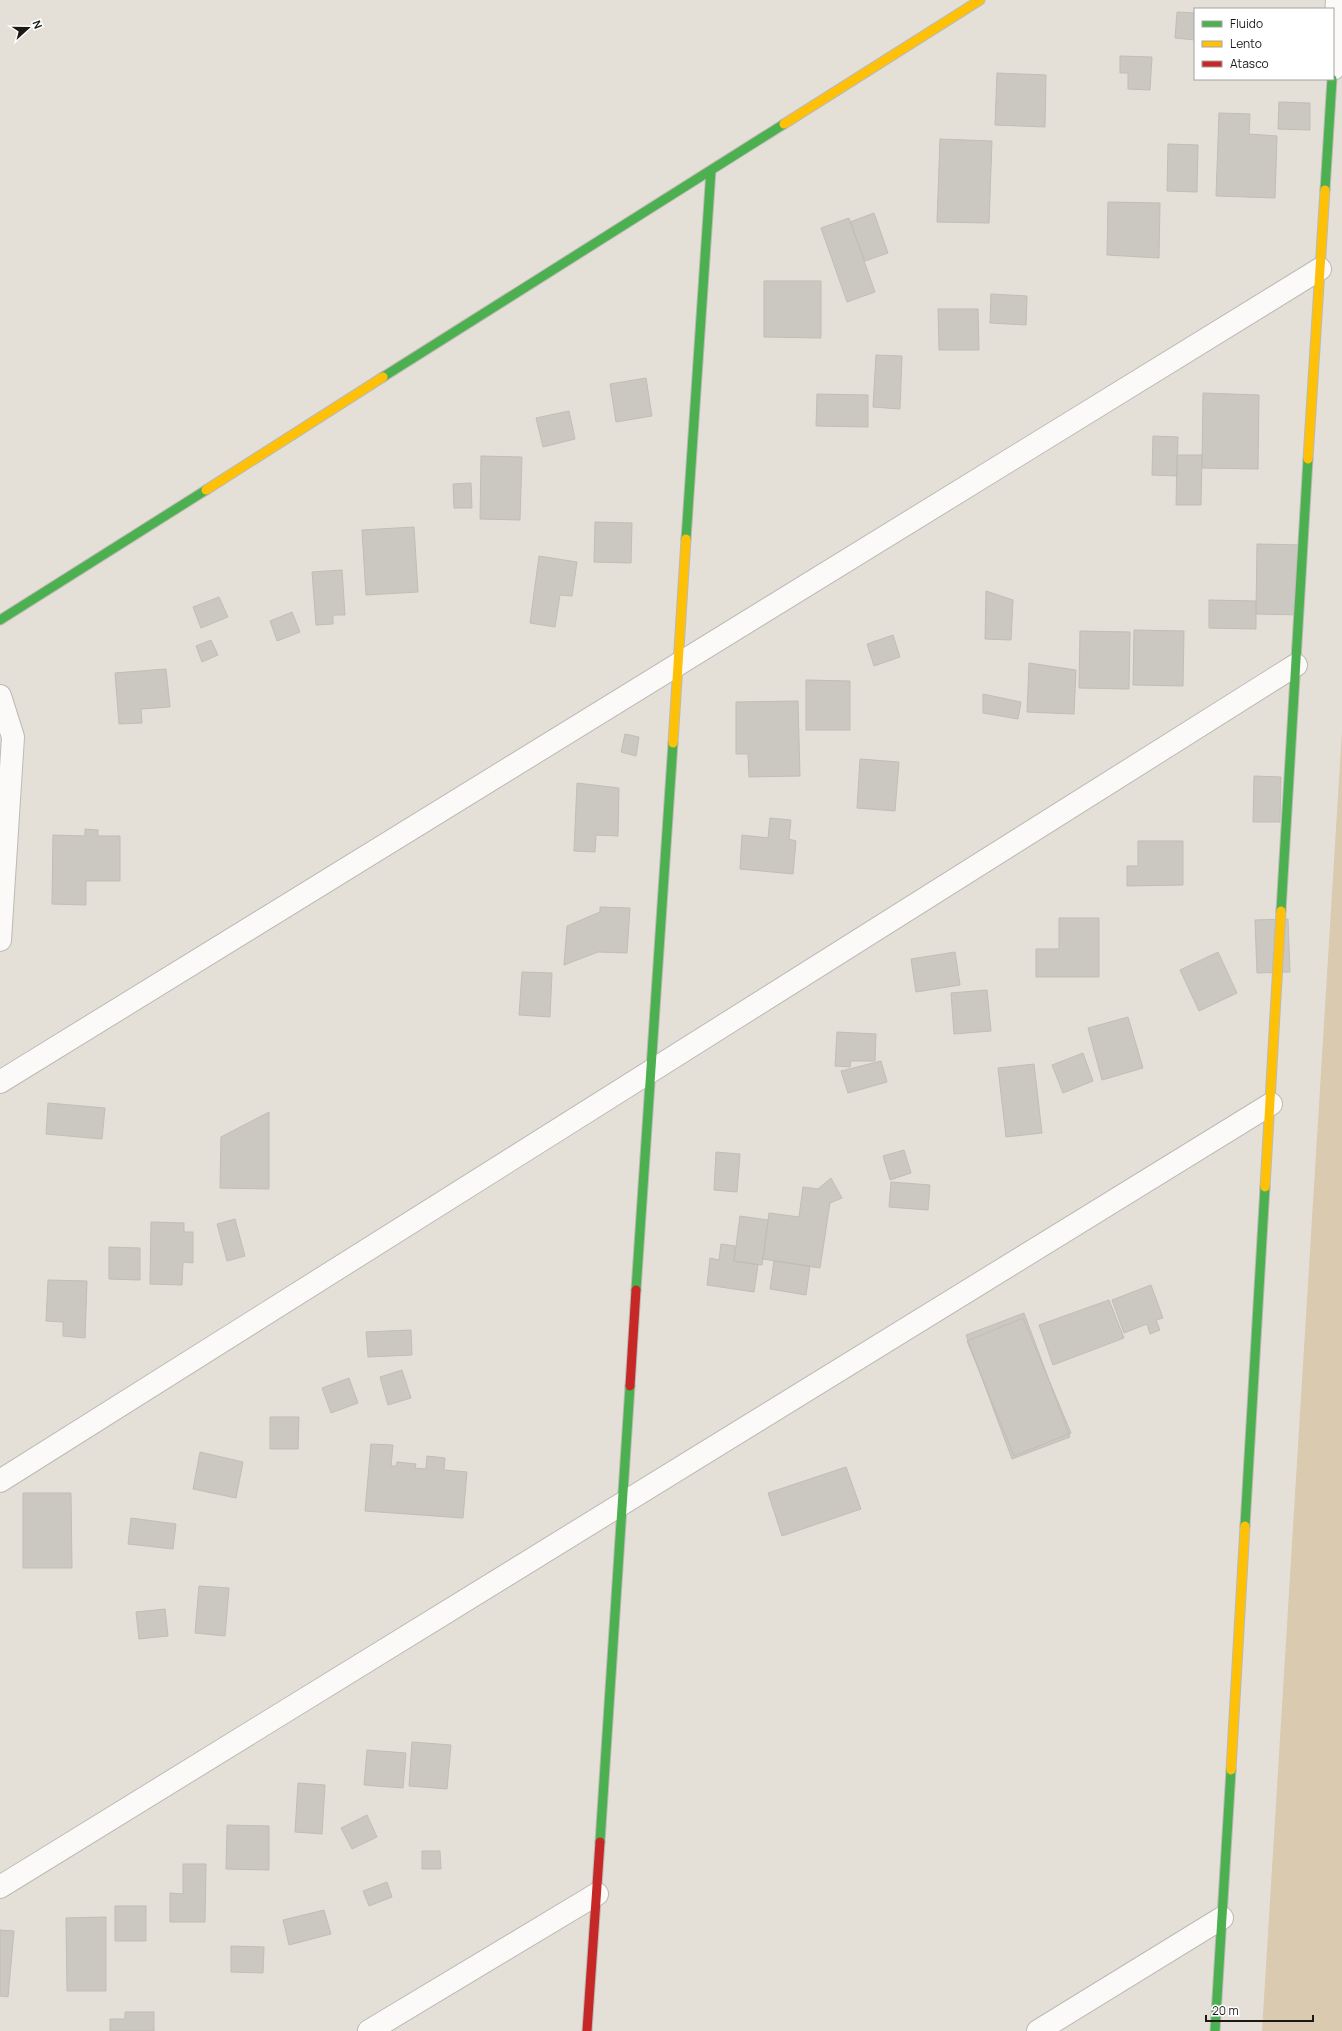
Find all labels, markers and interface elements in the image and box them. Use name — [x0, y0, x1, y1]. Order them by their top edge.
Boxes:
north arrow — [8, 8, 48, 48]
legend — [1194, 8, 1334, 80]
text: Fluido — [1230, 15, 1263, 32]
text: N — [29, 18, 46, 31]
text: Lento — [1230, 35, 1262, 52]
text: Atasco — [1230, 55, 1269, 72]
scale bar — [1206, 1997, 1313, 2023]
text: 20 m — [1212, 2002, 1239, 2019]

